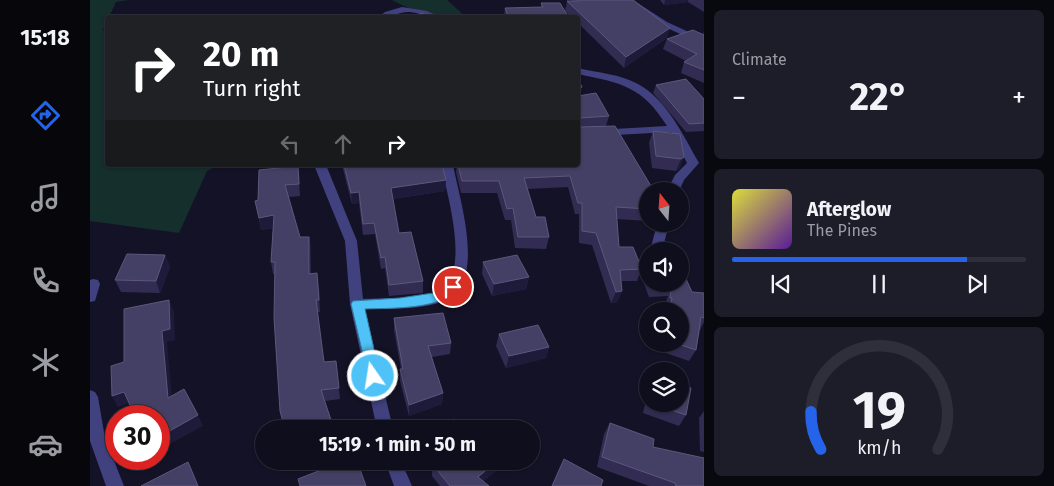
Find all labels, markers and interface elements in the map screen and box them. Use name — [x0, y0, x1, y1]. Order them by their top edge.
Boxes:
text: 15:18 — [20, 24, 70, 51]
text: 20 m — [203, 33, 279, 75]
icon: right — [120, 35, 185, 100]
text: Climate — [732, 50, 787, 69]
text: 22° — [849, 74, 909, 120]
text: Turn right — [203, 75, 300, 102]
text: − — [732, 81, 746, 114]
text: + — [1012, 81, 1026, 114]
icon: directions — [28, 98, 63, 133]
icon: left — [276, 130, 304, 158]
icon: ahead — [329, 130, 357, 158]
icon: right — [382, 130, 410, 158]
icon: music — [28, 180, 63, 215]
north arrow — [639, 182, 689, 232]
map controls — [639, 182, 689, 412]
text: Afterglow — [807, 198, 891, 221]
text: The Pines — [807, 221, 877, 240]
button: sound — [639, 242, 689, 292]
icon: phone — [28, 263, 63, 298]
pin — [432, 266, 474, 308]
icon: previous — [767, 270, 795, 298]
icon: pause — [865, 270, 893, 298]
icon: next — [963, 270, 991, 298]
icon: arrive — [439, 273, 467, 301]
button: search — [639, 302, 689, 352]
icon: climate — [28, 345, 63, 380]
position arrow — [346, 349, 398, 401]
button: layers — [639, 362, 689, 412]
text: 19 — [852, 379, 906, 442]
speed limit sign: 30 — [105, 405, 170, 470]
icon: car — [28, 427, 63, 462]
text: 15:19 · 1 min · 50 m — [319, 433, 476, 456]
text: km/h — [857, 437, 901, 459]

